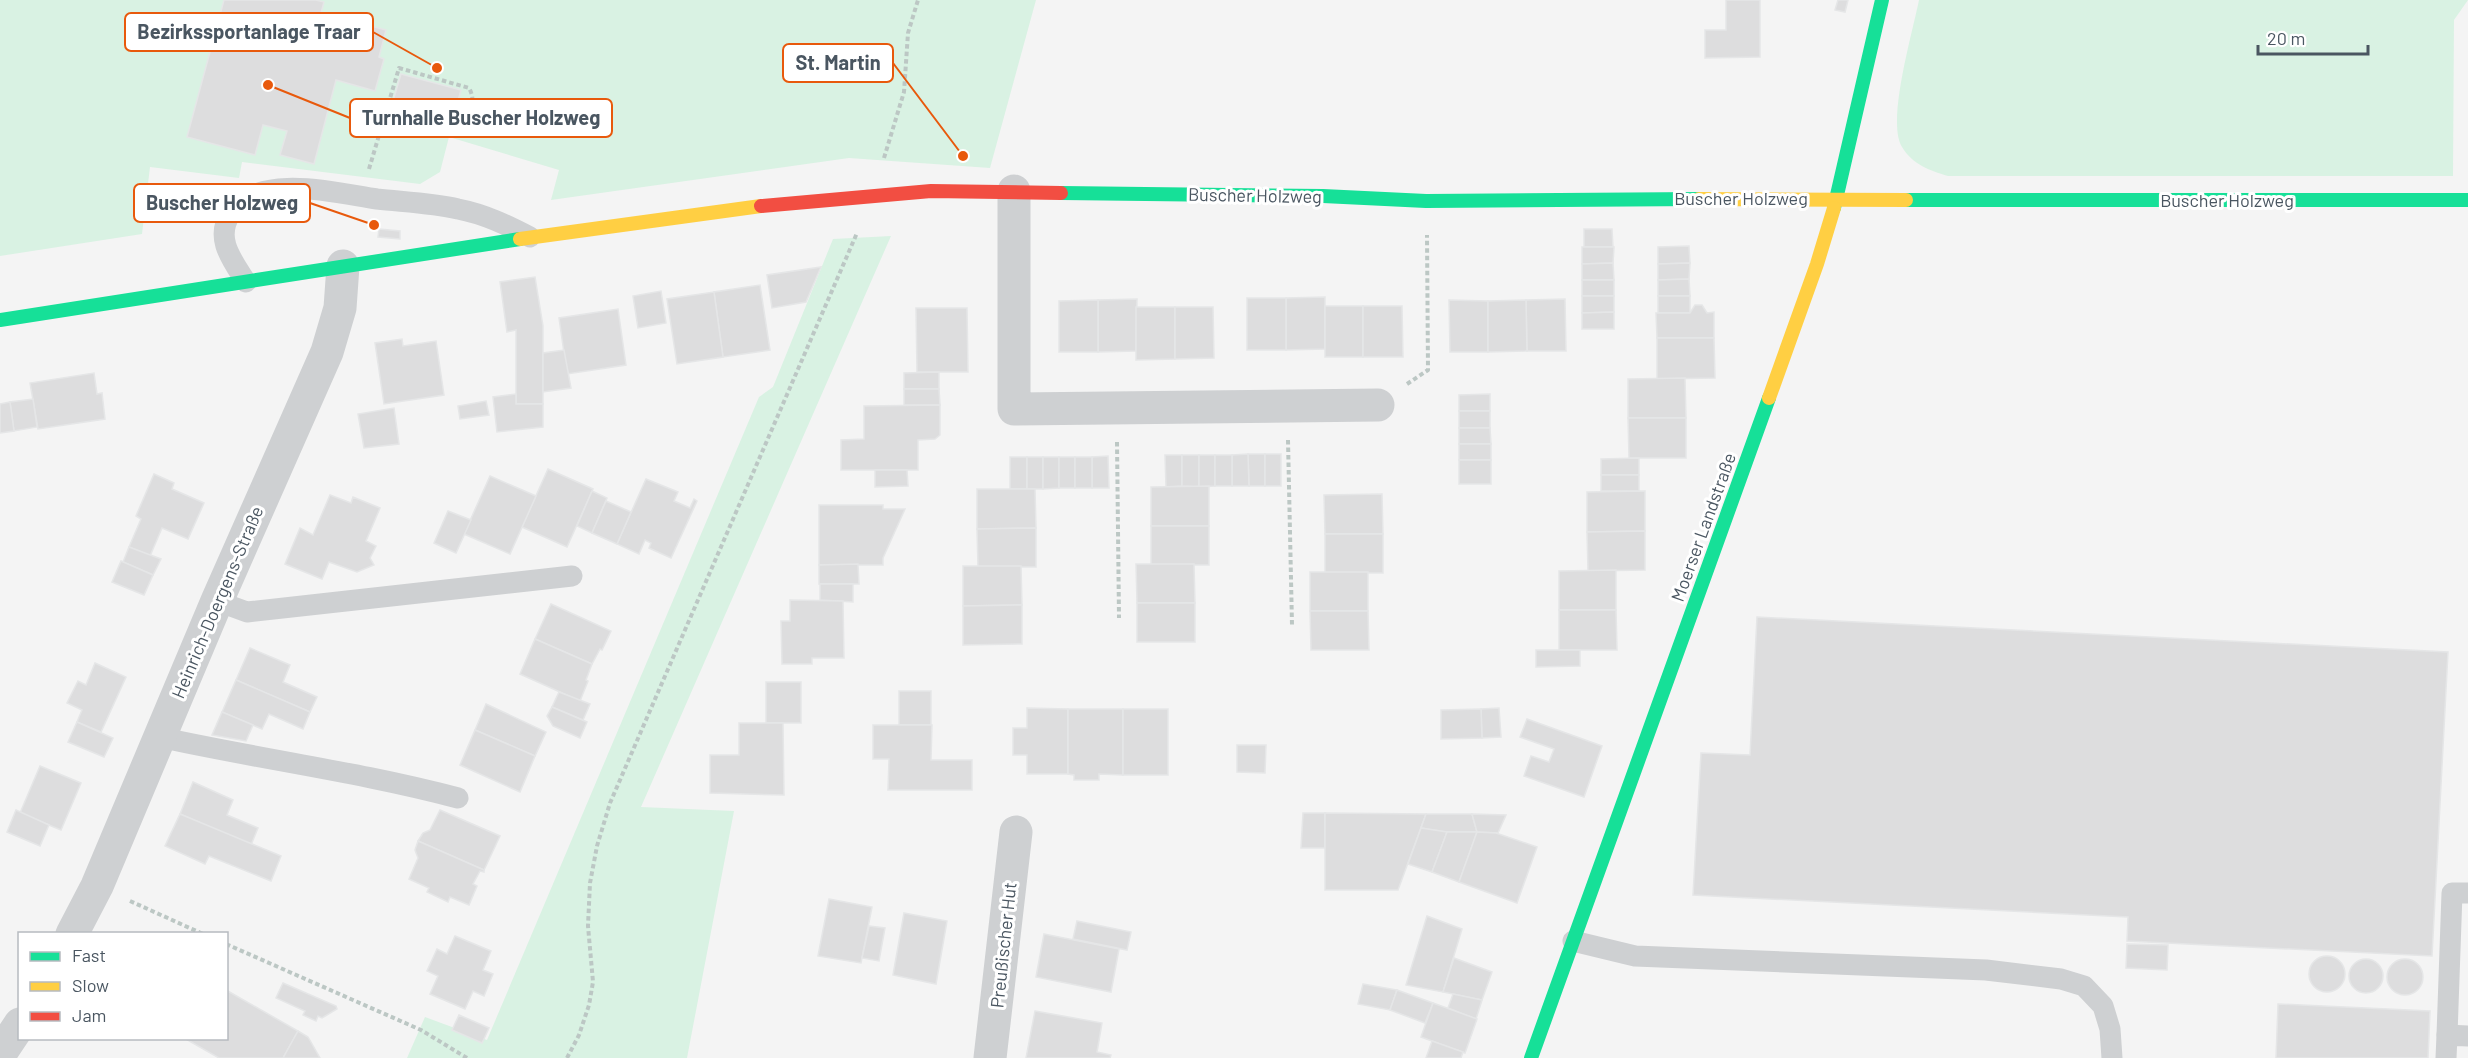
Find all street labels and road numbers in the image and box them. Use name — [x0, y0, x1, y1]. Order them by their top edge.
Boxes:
street label: Buscher Holzweg — [1188, 183, 1322, 207]
street label: Buscher Holzweg — [1674, 187, 1808, 209]
street label: Buscher Holzweg — [2160, 189, 2294, 211]
street label: Moerser Landstraße — [1666, 450, 1740, 604]
street label: Heinrich-Doergens-Straße — [166, 503, 268, 701]
street label: Preußischer Hut — [985, 881, 1021, 1009]

